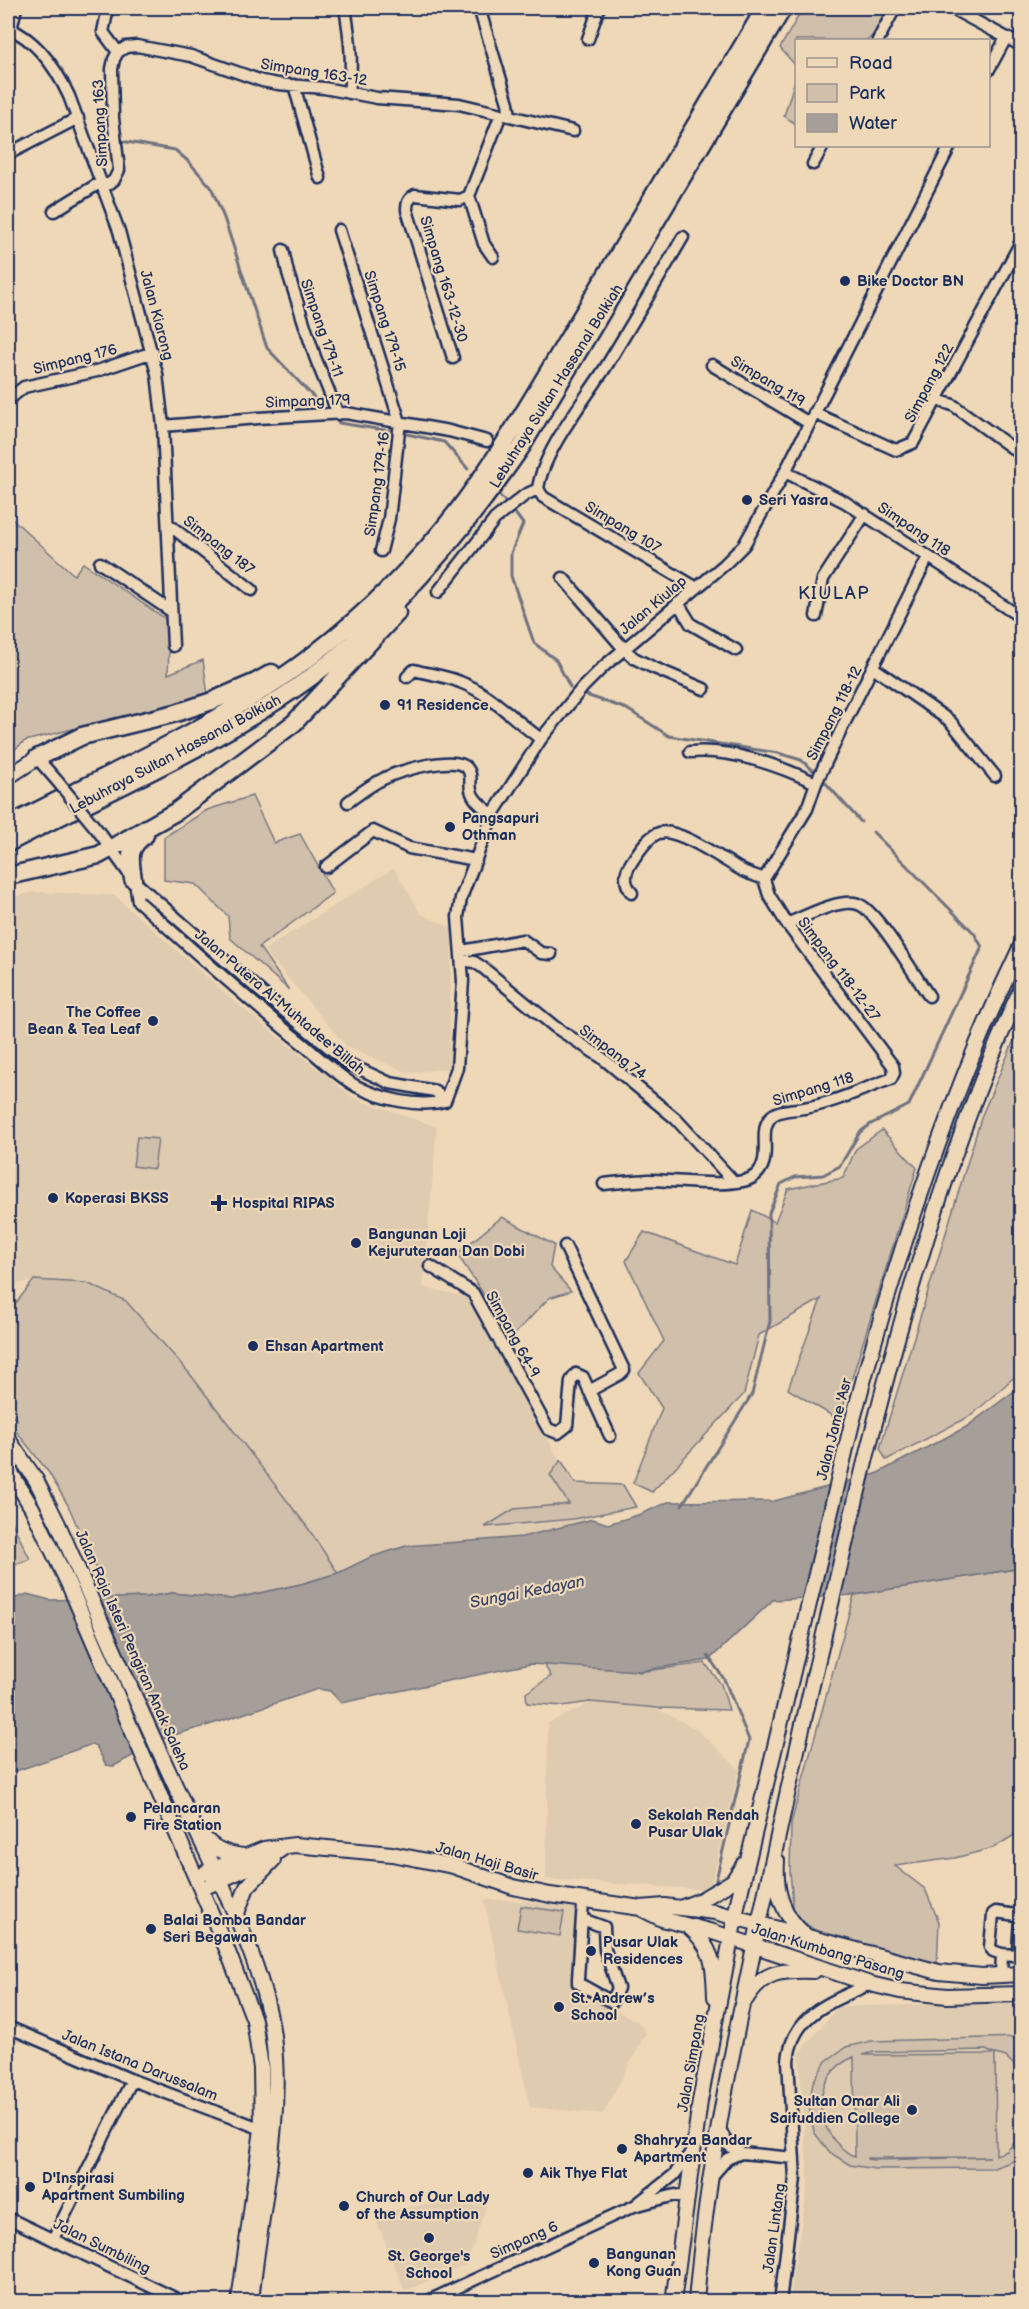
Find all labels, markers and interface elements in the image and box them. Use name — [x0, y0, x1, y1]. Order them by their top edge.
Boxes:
legend — [795, 39, 990, 147]
text: Road — [849, 53, 893, 74]
street label: Simpang 163-12 — [259, 55, 369, 90]
street label: Simpang 163 — [89, 79, 112, 167]
text: Park — [849, 83, 885, 104]
text: Water — [849, 113, 897, 134]
street label: Simpang 163-12-30 — [415, 214, 472, 345]
street label: Jalan Kiarong — [135, 268, 178, 362]
street label: Simpang 179-15 — [359, 268, 410, 374]
place label: Bike Doctor BN — [857, 272, 964, 291]
marker: Bike Doctor BN — [838, 274, 852, 288]
street label: Simpang 179-11 — [296, 277, 347, 380]
street label: Lebuhraya Sultan Hassanal Bolkiah — [486, 281, 627, 492]
street label: Simpang 176 — [31, 340, 119, 379]
street label: Simpang 122 — [901, 340, 958, 426]
street label: Simpang 119 — [727, 352, 808, 411]
street label: Simpang 179 — [265, 391, 351, 412]
street label: Simpang 179-16 — [361, 430, 394, 538]
place label: Seri Yasra — [759, 491, 828, 510]
marker: Seri Yasra — [740, 493, 754, 507]
street label: Simpang 107 — [581, 497, 665, 558]
street label: Simpang 118 — [874, 498, 954, 561]
street label: Simpang 187 — [179, 512, 259, 580]
street label: Jalan Kiulap — [616, 571, 691, 639]
district label: KIULAP — [798, 583, 870, 604]
street label: Simpang 118-12 — [802, 663, 867, 764]
street label: Lebuhraya Sultan Hassanal Bolkiah — [66, 690, 284, 818]
place label: 91 Residence — [397, 696, 489, 715]
marker: 91 Residence — [378, 698, 392, 712]
place label: Pangsapuri Othman — [462, 809, 539, 845]
marker: Pangsapuri Othman — [443, 820, 457, 834]
street label: Simpang 118-12-27 — [793, 913, 884, 1026]
street label: Jalan Putera Al-Muhtadee Billah — [191, 925, 369, 1079]
place label: The Coffee Bean & Tea Leaf — [27, 1003, 141, 1039]
marker: The Coffee Bean & Tea Leaf — [146, 1014, 160, 1028]
street label: Simpang 74 — [575, 1021, 650, 1084]
street label: Simpang 118 — [770, 1068, 856, 1111]
place label: Koperasi BKSS — [65, 1189, 169, 1208]
marker: Koperasi BKSS — [46, 1191, 60, 1205]
marker: Hospital RIPAS — [210, 1194, 228, 1212]
place label: Hospital RIPAS — [232, 1194, 335, 1213]
place label: Bangunan Loji Kejuruteraan Dan Dobi — [368, 1225, 525, 1261]
marker: Bangunan Loji Kejuruteraan Dan Dobi — [349, 1236, 363, 1250]
street label: Simpang 64-9 — [481, 1288, 544, 1381]
place label: Ehsan Apartment — [265, 1337, 384, 1356]
marker: Ehsan Apartment — [246, 1339, 260, 1353]
street label: Jalan Jame 'Asr — [813, 1375, 857, 1482]
street label: Jalan Raja Isteri Pengiran Anak Saleha — [71, 1527, 194, 1774]
water label: Sungai Kedayan — [468, 1572, 586, 1613]
place label: Pelancaran Fire Station — [143, 1799, 222, 1835]
place label: Sekolah Rendah Pusar Ulak — [648, 1806, 759, 1842]
marker: Pelancaran Fire Station — [124, 1810, 138, 1824]
marker: Sekolah Rendah Pusar Ulak — [629, 1817, 643, 1831]
street label: Jalan Haji Basir — [433, 1838, 541, 1885]
place label: Balai Bomba Bandar Seri Begawan — [163, 1911, 307, 1947]
street label: Jalan Kumbang Pasang — [749, 1919, 907, 1984]
marker: Balai Bomba Bandar Seri Begawan — [144, 1922, 158, 1936]
place label: Pusar Ulak Residences — [603, 1933, 683, 1969]
marker: Pusar Ulak Residences — [584, 1944, 598, 1958]
place label: St. Andrew’s School — [571, 1989, 655, 2025]
marker: St. Andrew’s School — [552, 2000, 566, 2014]
street label: Jalan Simpang — [674, 2013, 709, 2114]
street label: Jalan Istana Darussalam — [59, 2025, 221, 2105]
place label: Sultan Omar Ali Saifuddien College — [770, 2092, 900, 2128]
marker: Sultan Omar Ali Saifuddien College — [905, 2103, 919, 2117]
place label: Shahryza Bandar Apartment — [633, 2131, 753, 2167]
marker: Shahryza Bandar Apartment — [615, 2142, 629, 2156]
place label: Aik Thye Flat — [539, 2164, 627, 2183]
marker: Aik Thye Flat — [521, 2166, 535, 2180]
place label: D'Inspirasi Apartment Sumbiling — [41, 2169, 185, 2205]
marker: D'Inspirasi Apartment Sumbiling — [23, 2180, 37, 2194]
street label: Jalan Lintang — [759, 2182, 790, 2274]
place label: Church of Our Lady of the Assumption — [356, 2188, 489, 2224]
marker: Church of Our Lady of the Assumption — [337, 2199, 351, 2213]
street label: Jalan Sumbiling — [50, 2215, 154, 2278]
street label: Simpang 6 — [487, 2217, 561, 2264]
marker: St. George's School — [422, 2231, 436, 2245]
place label: Bangunan Kong Guan — [606, 2245, 681, 2281]
place label: St. George's School — [388, 2247, 470, 2283]
marker: Bangunan Kong Guan — [587, 2256, 601, 2270]

